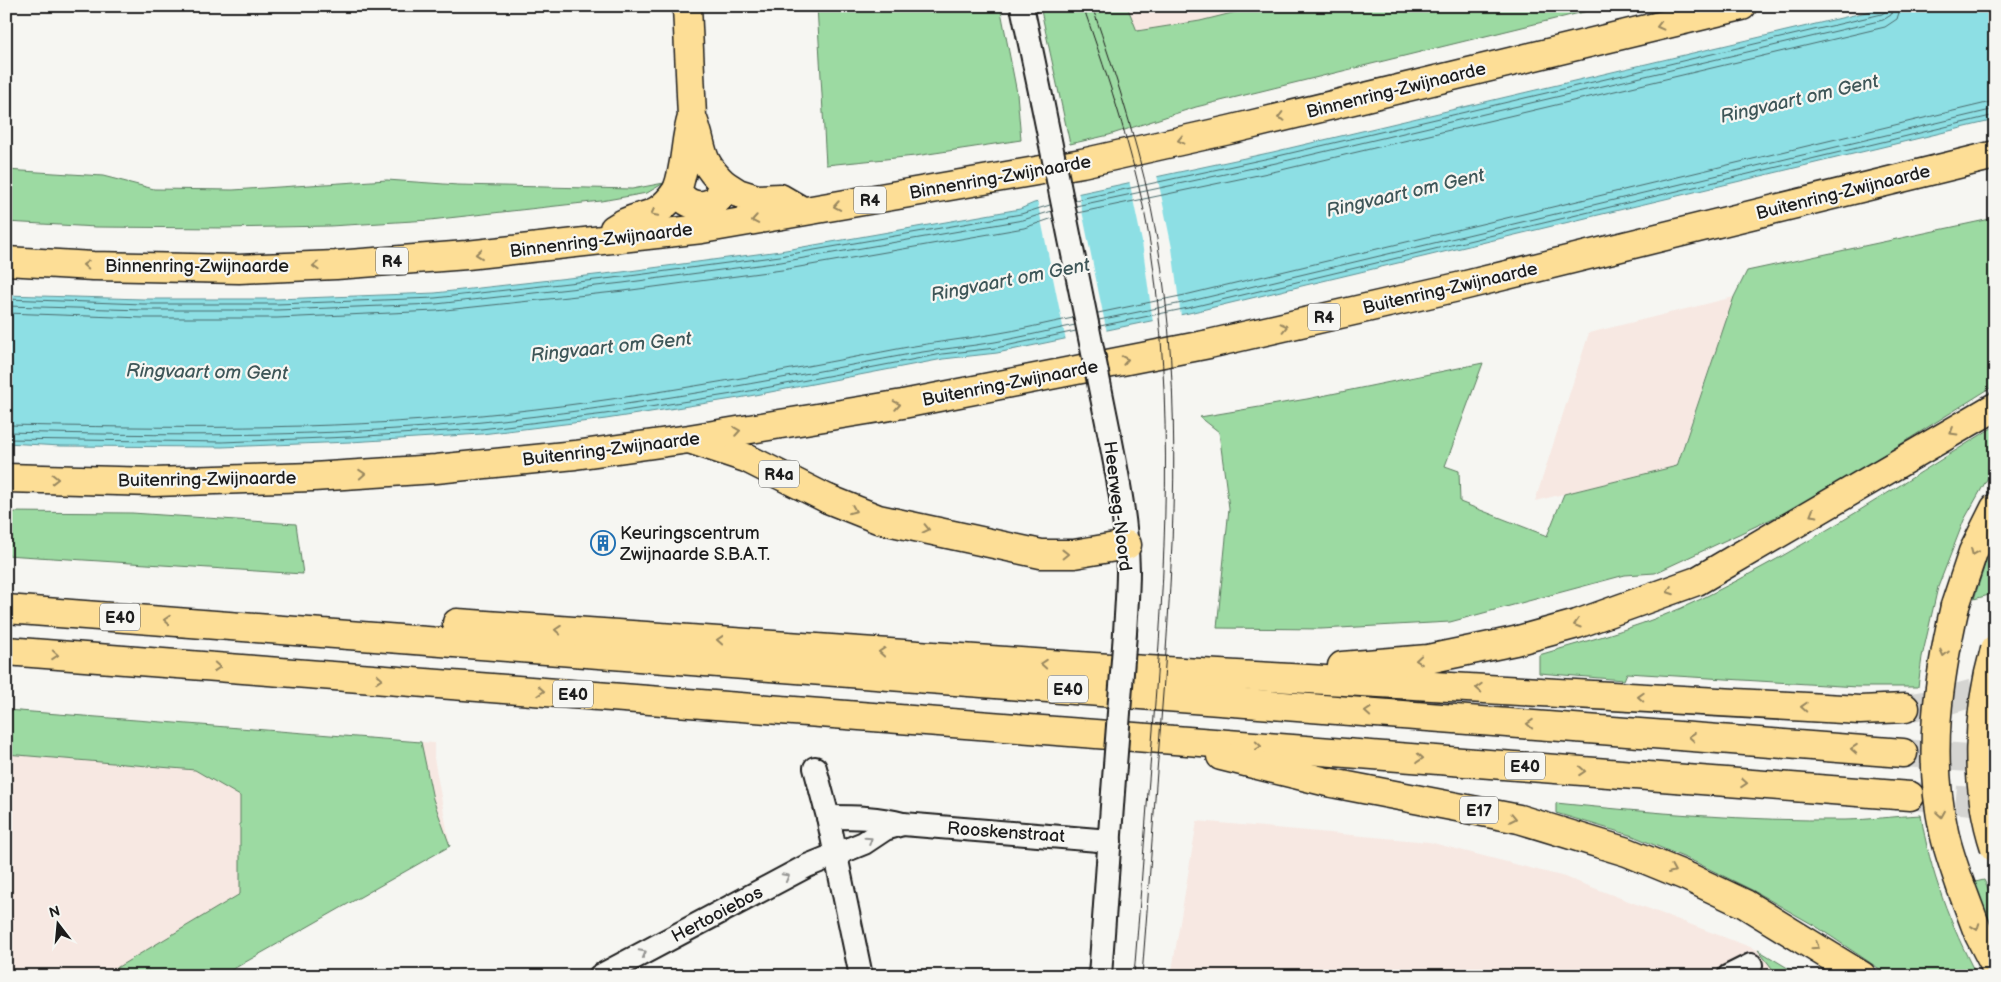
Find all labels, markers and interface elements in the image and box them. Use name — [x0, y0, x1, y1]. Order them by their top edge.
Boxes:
one-way arrow — [1656, 20, 1665, 31]
street label: Binnenring-Zwijnaarde — [1304, 58, 1488, 123]
water label: Ringvaart om Gent — [1718, 70, 1882, 129]
one-way arrow — [1277, 111, 1286, 122]
one-way arrow — [1177, 135, 1186, 145]
street label: Binnenring-Zwijnaarde — [908, 151, 1093, 204]
street label: Buitenring-Zwijnaarde — [1754, 161, 1933, 224]
water label: Ringvaart om Gent — [1324, 164, 1488, 223]
road number: R4 — [854, 186, 886, 214]
one-way arrow — [832, 200, 841, 210]
one-way arrow — [650, 207, 659, 217]
one-way arrow — [751, 214, 759, 224]
street label: Binnenring-Zwijnaarde — [508, 219, 694, 262]
road number: R4 — [376, 248, 408, 274]
one-way arrow — [474, 248, 482, 259]
water label: Ringvaart om Gent — [929, 254, 1093, 307]
street label: Binnenring-Zwijnaarde — [105, 256, 289, 277]
street label: Buitenring-Zwijnaarde — [1361, 258, 1540, 319]
one-way arrow — [82, 260, 90, 271]
one-way arrow — [312, 260, 320, 271]
road number: R4 — [1308, 304, 1340, 330]
one-way arrow — [1280, 322, 1289, 333]
water label: Ringvaart om Gent — [530, 327, 694, 367]
street label: Buitenring-Zwijnaarde — [920, 356, 1100, 411]
one-way arrow — [1121, 356, 1130, 366]
water label: Ringvaart om Gent — [126, 360, 289, 385]
one-way arrow — [893, 400, 902, 410]
one-way arrow — [1949, 426, 1958, 436]
one-way arrow — [732, 427, 741, 437]
street label: Buitenring-Zwijnaarde — [521, 428, 701, 471]
street label: Heerweg-Noord — [1099, 440, 1136, 572]
road number: R4a — [759, 460, 799, 488]
street label: Buitenring-Zwijnaarde — [117, 467, 297, 492]
one-way arrow — [358, 469, 366, 480]
one-way arrow — [52, 474, 59, 484]
one-way arrow — [848, 504, 857, 514]
one-way arrow — [1809, 508, 1818, 518]
place label: Keuringscentrum Zwijnaarde S.B.A.T. — [619, 523, 770, 565]
one-way arrow — [921, 523, 930, 534]
building icon: Keuringscentrum Zwijnaarde S.B.A.T. — [590, 530, 616, 556]
one-way arrow — [1969, 547, 1980, 556]
one-way arrow — [1062, 549, 1070, 559]
one-way arrow — [1666, 585, 1675, 595]
road number: E40 — [100, 604, 140, 630]
one-way arrow — [163, 615, 171, 626]
one-way arrow — [1574, 618, 1582, 628]
one-way arrow — [554, 624, 562, 635]
one-way arrow — [716, 635, 724, 646]
one-way arrow — [878, 647, 886, 658]
one-way arrow — [51, 649, 59, 660]
one-way arrow — [1939, 649, 1950, 658]
one-way arrow — [1415, 654, 1423, 665]
one-way arrow — [1040, 658, 1048, 669]
one-way arrow — [213, 661, 221, 672]
one-way arrow — [375, 674, 383, 685]
road number: E40 — [1048, 676, 1088, 702]
road number: E40 — [553, 681, 593, 708]
one-way arrow — [1475, 682, 1483, 693]
one-way arrow — [537, 686, 545, 697]
one-way arrow — [1637, 692, 1645, 703]
one-way arrow — [1799, 701, 1807, 712]
one-way arrow — [1364, 707, 1372, 718]
one-way arrow — [1526, 719, 1534, 730]
one-way arrow — [1688, 732, 1696, 743]
one-way arrow — [1254, 740, 1262, 751]
one-way arrow — [1850, 744, 1858, 755]
road number: E40 — [1505, 752, 1545, 779]
one-way arrow — [1416, 753, 1424, 764]
one-way arrow — [1578, 765, 1586, 776]
one-way arrow — [1740, 778, 1748, 789]
road number: E17 — [1460, 796, 1498, 824]
one-way arrow — [1936, 810, 1946, 819]
one-way arrow — [1508, 812, 1517, 822]
street label: Rooskenstraat — [946, 818, 1066, 847]
one-way arrow — [864, 836, 873, 846]
one-way arrow — [1667, 864, 1676, 875]
one-way arrow — [781, 873, 790, 883]
street label: Hertooiebos — [668, 882, 766, 947]
north arrow — [32, 900, 82, 950]
text: N — [47, 902, 62, 922]
one-way arrow — [1970, 922, 1980, 931]
one-way arrow — [1810, 940, 1819, 949]
one-way arrow — [638, 949, 647, 959]

